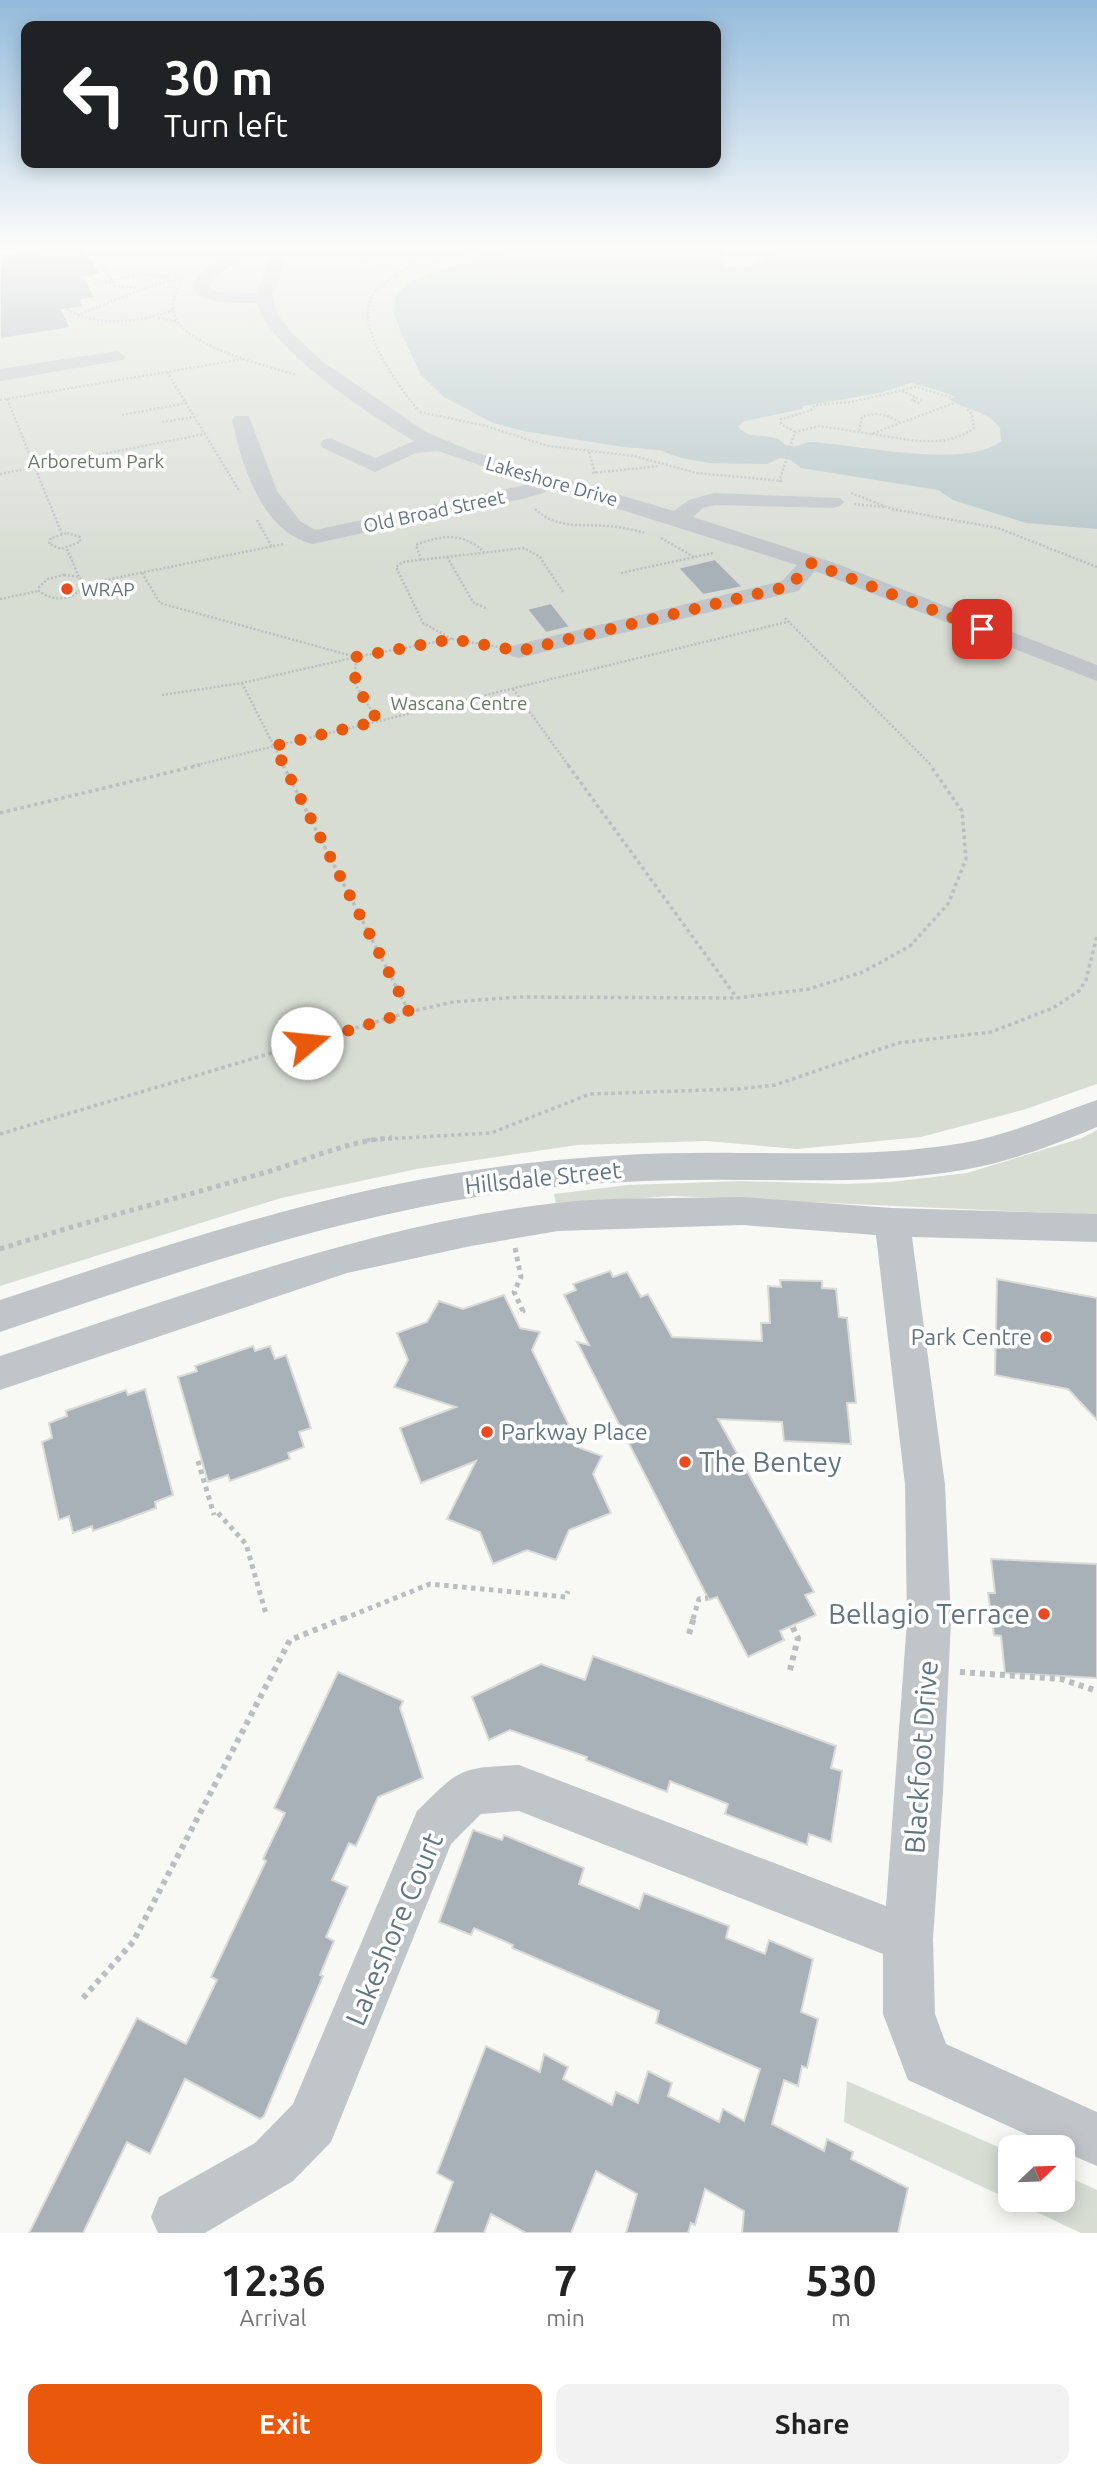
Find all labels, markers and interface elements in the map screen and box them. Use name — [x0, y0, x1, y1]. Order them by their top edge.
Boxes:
icon: left — [49, 49, 140, 140]
text: 30 m — [164, 49, 273, 104]
text: Turn left — [164, 107, 288, 143]
park label: Arboretum Park — [28, 450, 165, 472]
street label: Lakeshore Drive — [483, 452, 621, 510]
street label: Old Broad Street — [361, 485, 507, 537]
place label: WRAP — [81, 578, 135, 600]
marker: WRAP — [59, 581, 75, 597]
pin — [952, 599, 1012, 659]
icon: arrive — [963, 610, 1001, 648]
park label: Wascana Centre — [391, 692, 527, 714]
position arrow — [270, 1006, 344, 1080]
street label: Hillsdale Street — [464, 1157, 622, 1198]
place label: Park Centre — [911, 1324, 1032, 1349]
marker: Park Centre — [1038, 1329, 1054, 1345]
place label: Parkway Place — [501, 1419, 648, 1444]
marker: Parkway Place — [479, 1424, 495, 1440]
place label: The Bentey — [699, 1446, 842, 1477]
marker: The Bentey — [677, 1454, 693, 1470]
place label: Bellagio Terrace — [828, 1598, 1030, 1629]
marker: Bellagio Terrace — [1036, 1606, 1052, 1622]
street label: Blackfoot Drive — [898, 1659, 943, 1855]
street label: Lakeshore Court — [339, 1828, 448, 2030]
north arrow — [998, 2135, 1074, 2212]
map controls — [998, 2135, 1075, 2212]
text: 12:36 — [221, 2257, 326, 2304]
text: 7 — [554, 2257, 577, 2304]
text: 530 — [805, 2257, 876, 2304]
text: Arrival — [240, 2305, 307, 2330]
text: min — [546, 2305, 585, 2330]
text: m — [831, 2305, 851, 2330]
button: Exit — [28, 2384, 542, 2464]
button: Share — [556, 2384, 1069, 2464]

